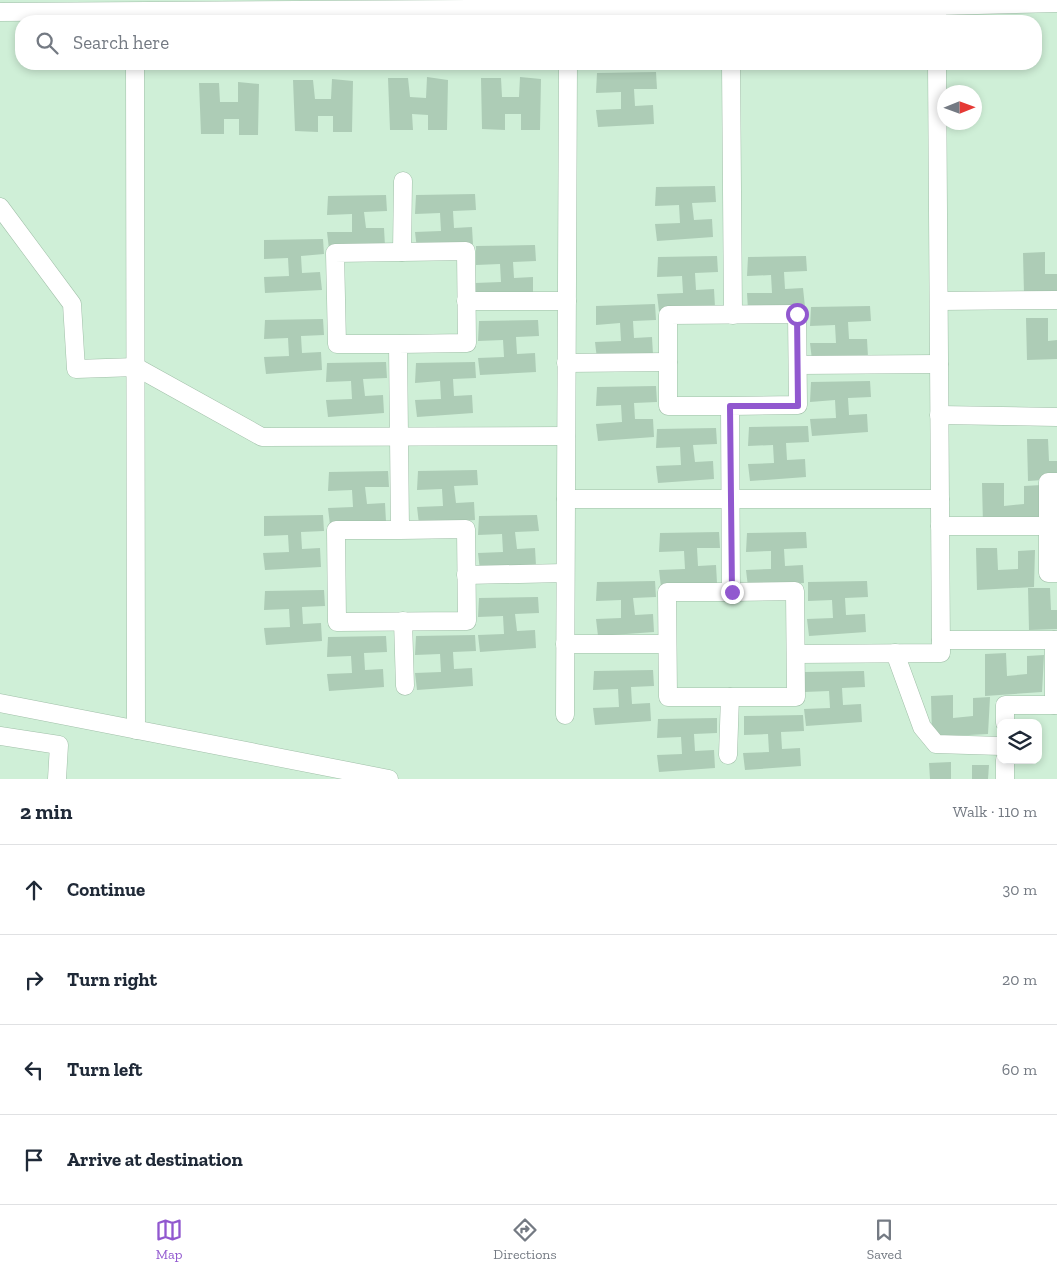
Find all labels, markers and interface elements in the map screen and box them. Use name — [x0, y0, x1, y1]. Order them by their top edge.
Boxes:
search box — [15, 15, 1042, 70]
icon: search — [33, 29, 61, 57]
text: Search here — [73, 31, 169, 54]
north arrow — [937, 85, 982, 130]
route start — [786, 303, 809, 326]
route end — [721, 581, 744, 604]
map controls — [997, 719, 1042, 764]
button: layers — [997, 719, 1042, 764]
text: 2 min — [20, 799, 72, 824]
text: Walk · 110 m — [953, 802, 1037, 821]
icon: ahead — [20, 876, 48, 904]
text: Continue — [67, 878, 145, 901]
text: 30 m — [1003, 880, 1037, 899]
icon: right — [20, 966, 48, 994]
text: Turn right — [67, 968, 157, 991]
text: 20 m — [1002, 970, 1037, 989]
icon: left — [20, 1056, 48, 1084]
text: Turn left — [67, 1058, 142, 1081]
text: 60 m — [1002, 1060, 1037, 1079]
icon: arrive — [20, 1146, 48, 1174]
text: Arrive at destination — [67, 1148, 243, 1171]
tab: Map — [155, 1216, 183, 1263]
tab: Directions — [493, 1216, 557, 1263]
tab: Saved — [867, 1216, 902, 1263]

